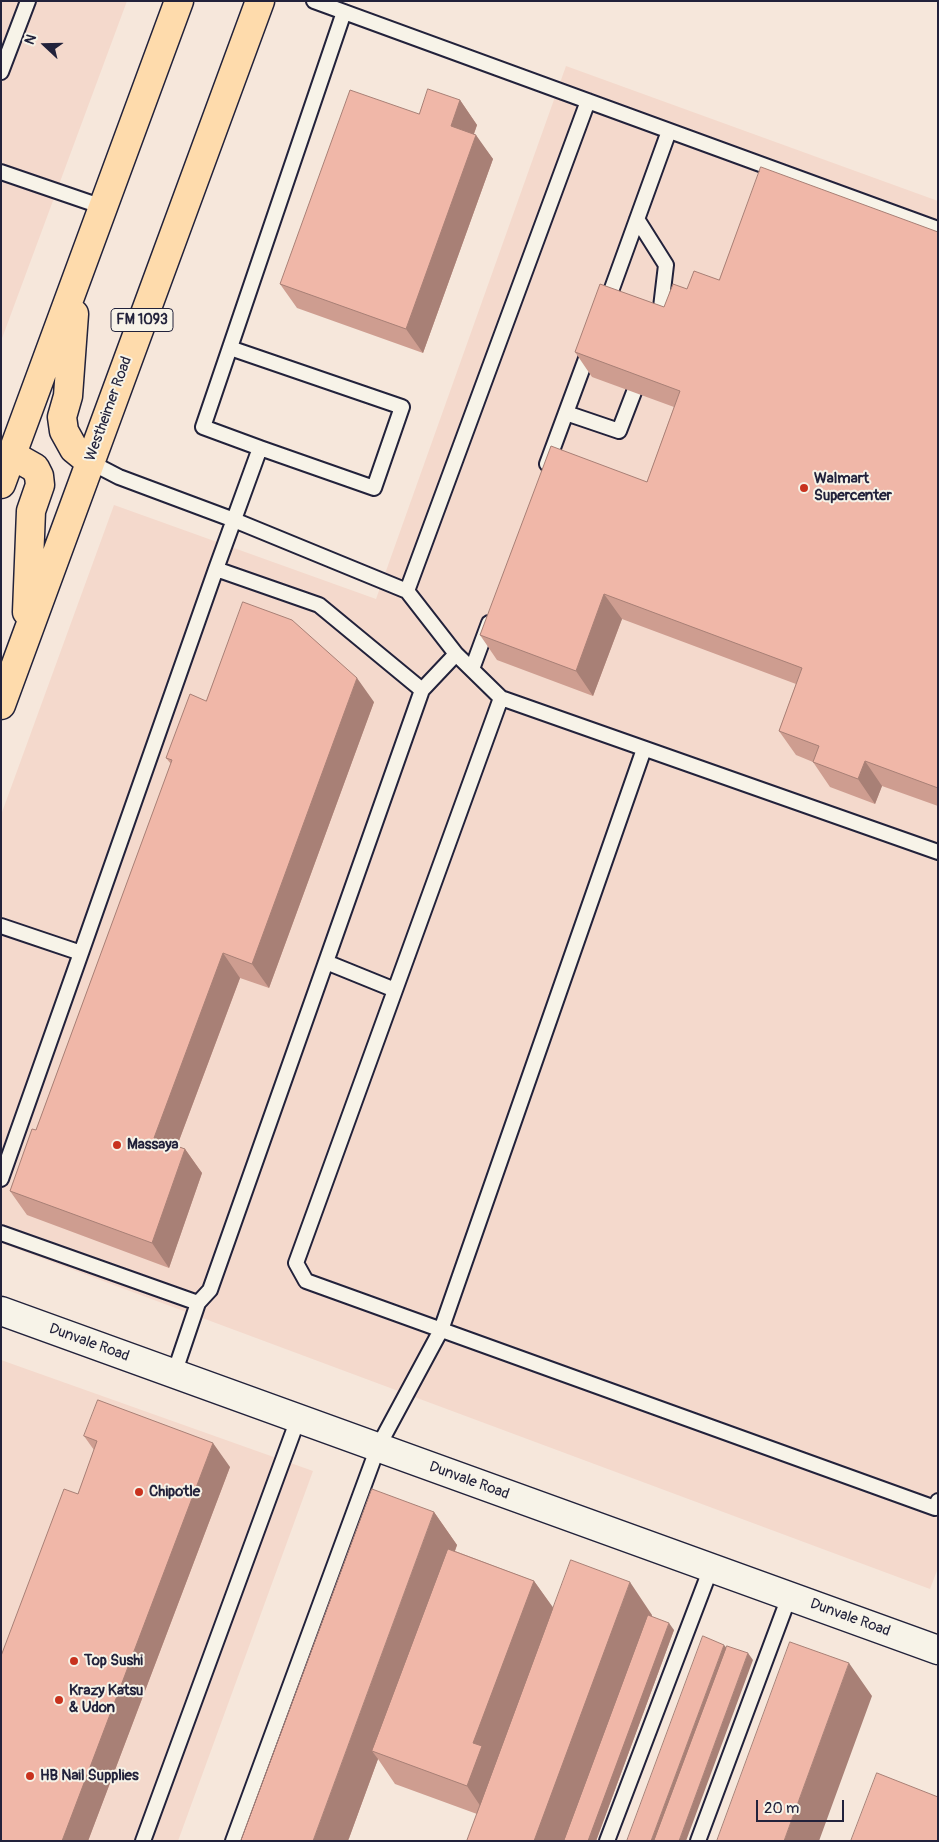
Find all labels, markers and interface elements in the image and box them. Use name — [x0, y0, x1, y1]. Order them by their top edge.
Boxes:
north arrow — [20, 20, 70, 70]
text: N — [21, 32, 40, 47]
road number: FM 1093 — [111, 308, 173, 332]
street label: Westheimer Road — [82, 354, 136, 464]
place label: Walmart Supercenter — [814, 470, 892, 505]
marker: Walmart Supercenter — [798, 482, 810, 494]
place label: Massaya — [127, 1136, 179, 1154]
marker: Massaya — [111, 1139, 123, 1151]
street label: Dunvale Road — [46, 1320, 132, 1366]
street label: Dunvale Road — [426, 1458, 512, 1504]
place label: Chipotle — [149, 1483, 200, 1501]
marker: Chipotle — [133, 1486, 145, 1498]
street label: Dunvale Road — [807, 1595, 893, 1641]
place label: Top Sushi — [84, 1652, 143, 1670]
marker: Top Sushi — [68, 1655, 80, 1667]
place label: Krazy Katsu & Udon — [69, 1682, 143, 1717]
marker: Krazy Katsu & Udon — [53, 1694, 65, 1706]
place label: HB Nail Supplies — [40, 1767, 139, 1785]
marker: HB Nail Supplies — [24, 1770, 36, 1782]
scale bar — [759, 1790, 846, 1822]
text: 20 m — [764, 1799, 799, 1818]

